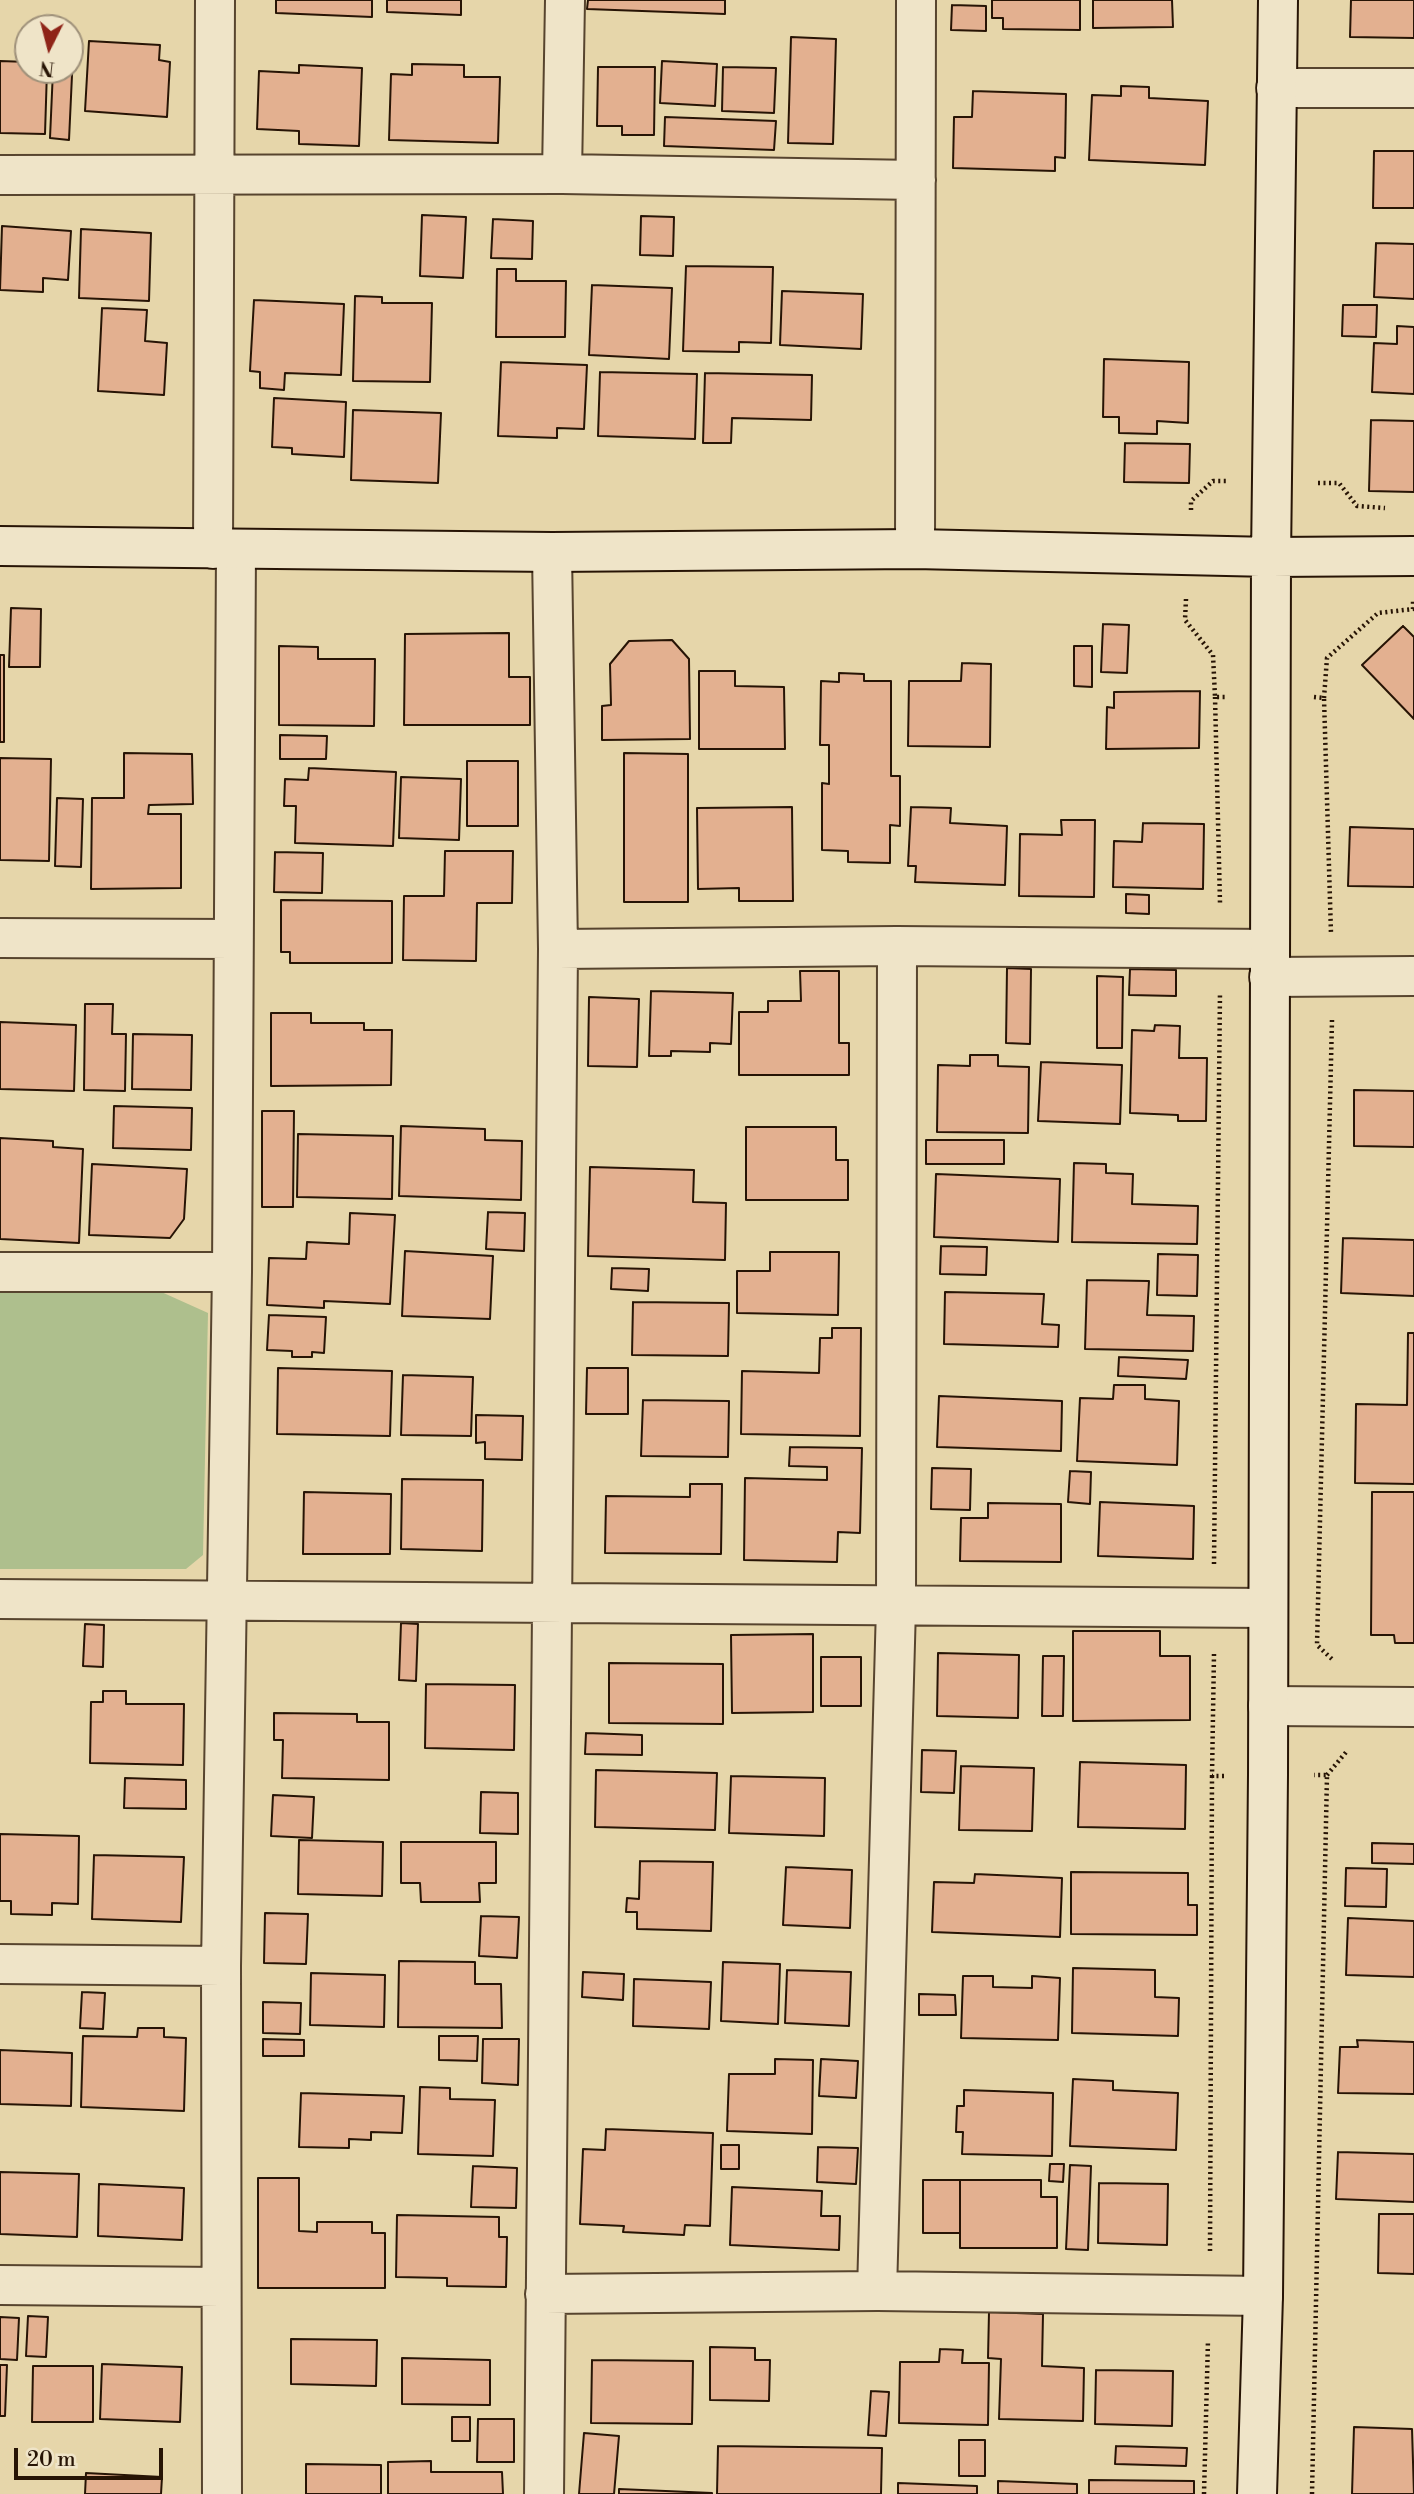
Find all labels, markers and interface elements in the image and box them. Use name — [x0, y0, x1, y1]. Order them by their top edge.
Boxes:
north arrow — [14, 14, 84, 84]
text: N — [38, 55, 56, 81]
scale bar — [18, 2434, 166, 2478]
text: 20 m — [27, 2447, 76, 2473]

